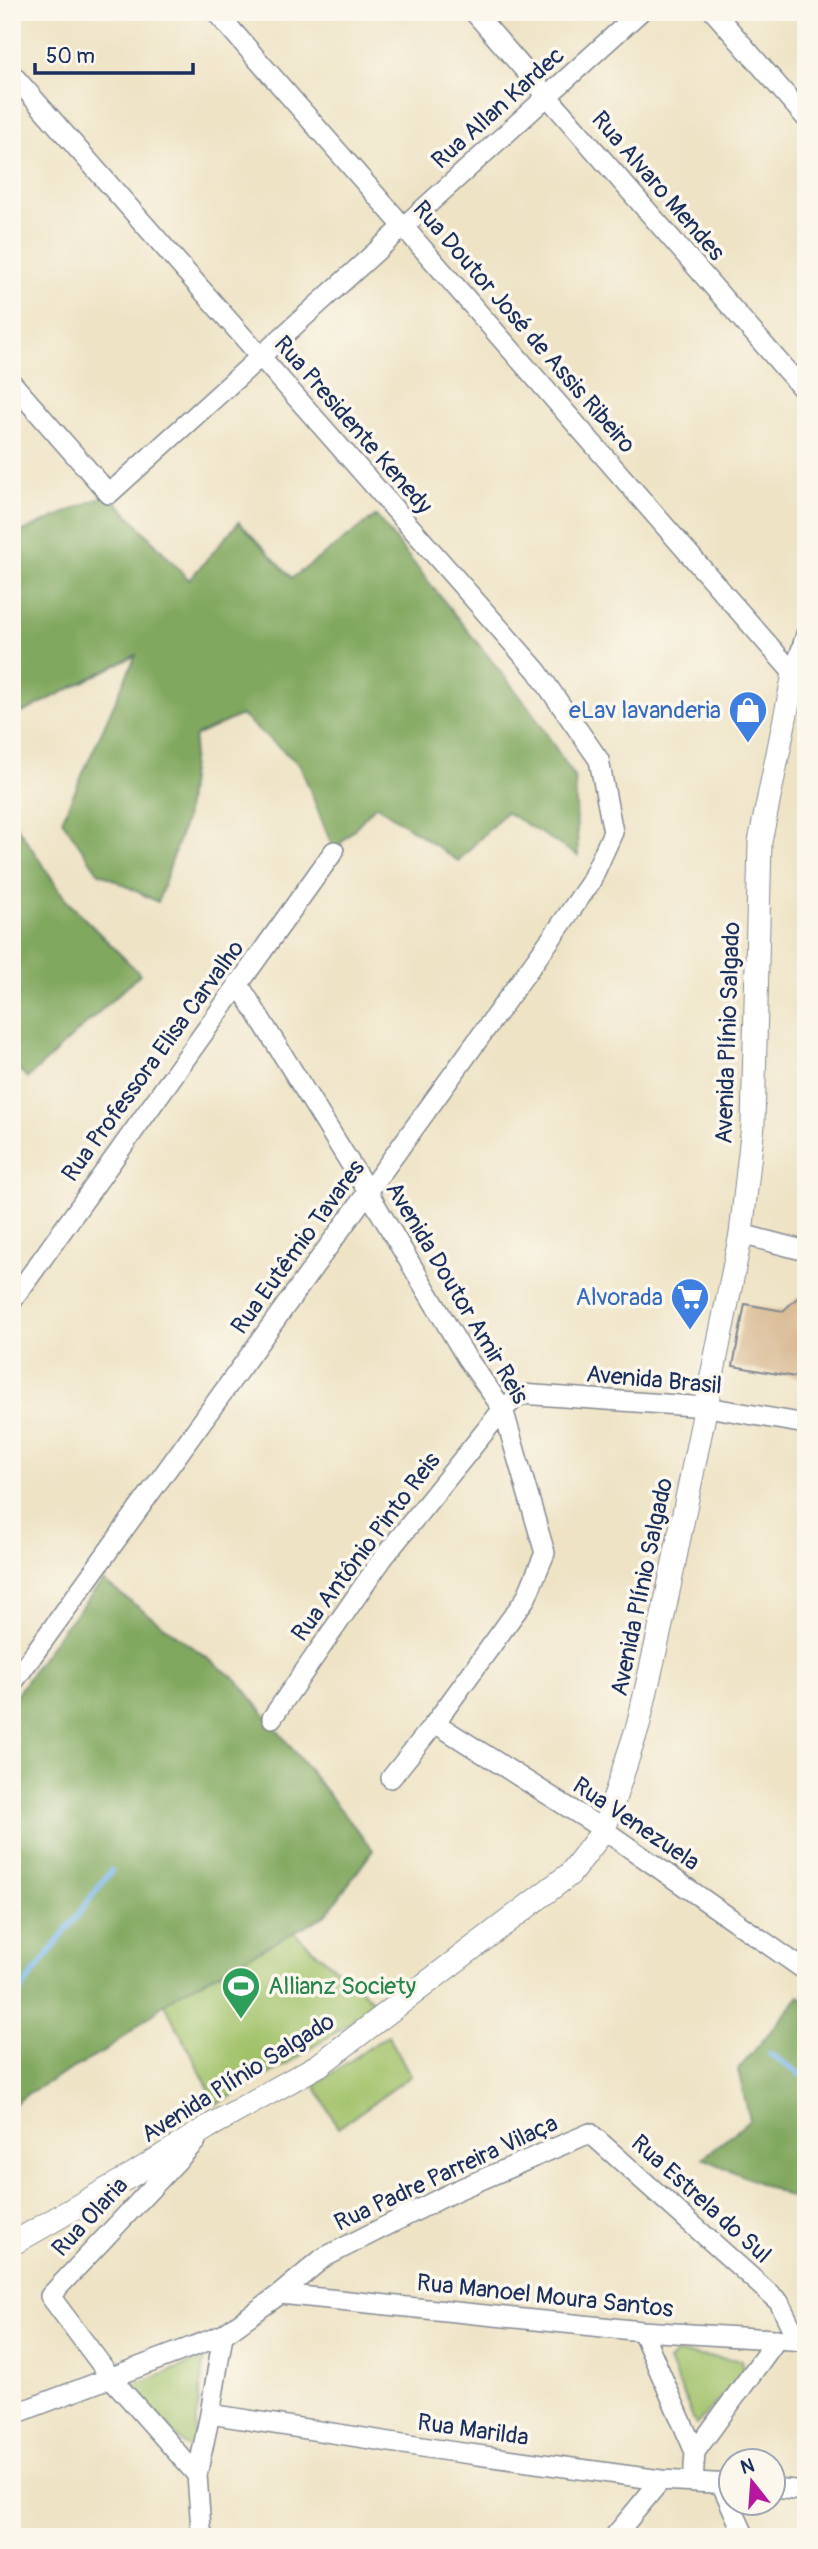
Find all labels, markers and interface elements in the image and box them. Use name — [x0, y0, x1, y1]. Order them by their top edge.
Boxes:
scale bar — [35, 32, 192, 76]
street label: Rua Allan Kardec — [426, 41, 570, 175]
text: 50 m — [46, 43, 95, 70]
street label: Rua Alvaro Mendes — [585, 105, 731, 267]
street label: Rua Doutor José de Assis Ribeiro — [406, 195, 642, 459]
street label: Rua Presidente Kenedy — [268, 330, 438, 520]
shop icon: eLav lavanderia — [727, 689, 769, 744]
place label: eLav lavanderia — [569, 696, 721, 725]
street label: Avenida Plínio Salgado — [710, 921, 746, 1145]
street label: Rua Professora Elisa Carvalho — [56, 935, 250, 1187]
street label: Rua Eutêmio Tavares — [225, 1154, 371, 1340]
street label: Avenida Doutor Amir Reis — [379, 1177, 535, 1409]
supermarket icon: Alvorada — [669, 1276, 711, 1331]
place label: Alvorada — [575, 1283, 663, 1312]
street label: Avenida Brasil — [585, 1360, 723, 1400]
street label: Rua Antônio Pinto Reis — [285, 1447, 447, 1647]
street label: Avenida Plínio Salgado — [605, 1475, 679, 1699]
street label: Rua Venezuela — [567, 1771, 705, 1877]
sports icon: Allianz Society — [220, 1965, 262, 2020]
place label: Allianz Society — [268, 1972, 416, 2001]
street label: Avenida Plínio Salgado — [136, 2007, 340, 2149]
street label: Rua Padre Parreira Vilaça — [330, 2109, 562, 2237]
street label: Rua Estrela do Sul — [625, 2129, 777, 2269]
street label: Rua Olaria — [46, 2171, 134, 2263]
street label: Rua Manoel Moura Santos — [415, 2268, 675, 2324]
street label: Rua Marilda — [415, 2408, 531, 2452]
north arrow — [716, 2448, 786, 2518]
text: N — [738, 2453, 757, 2480]

